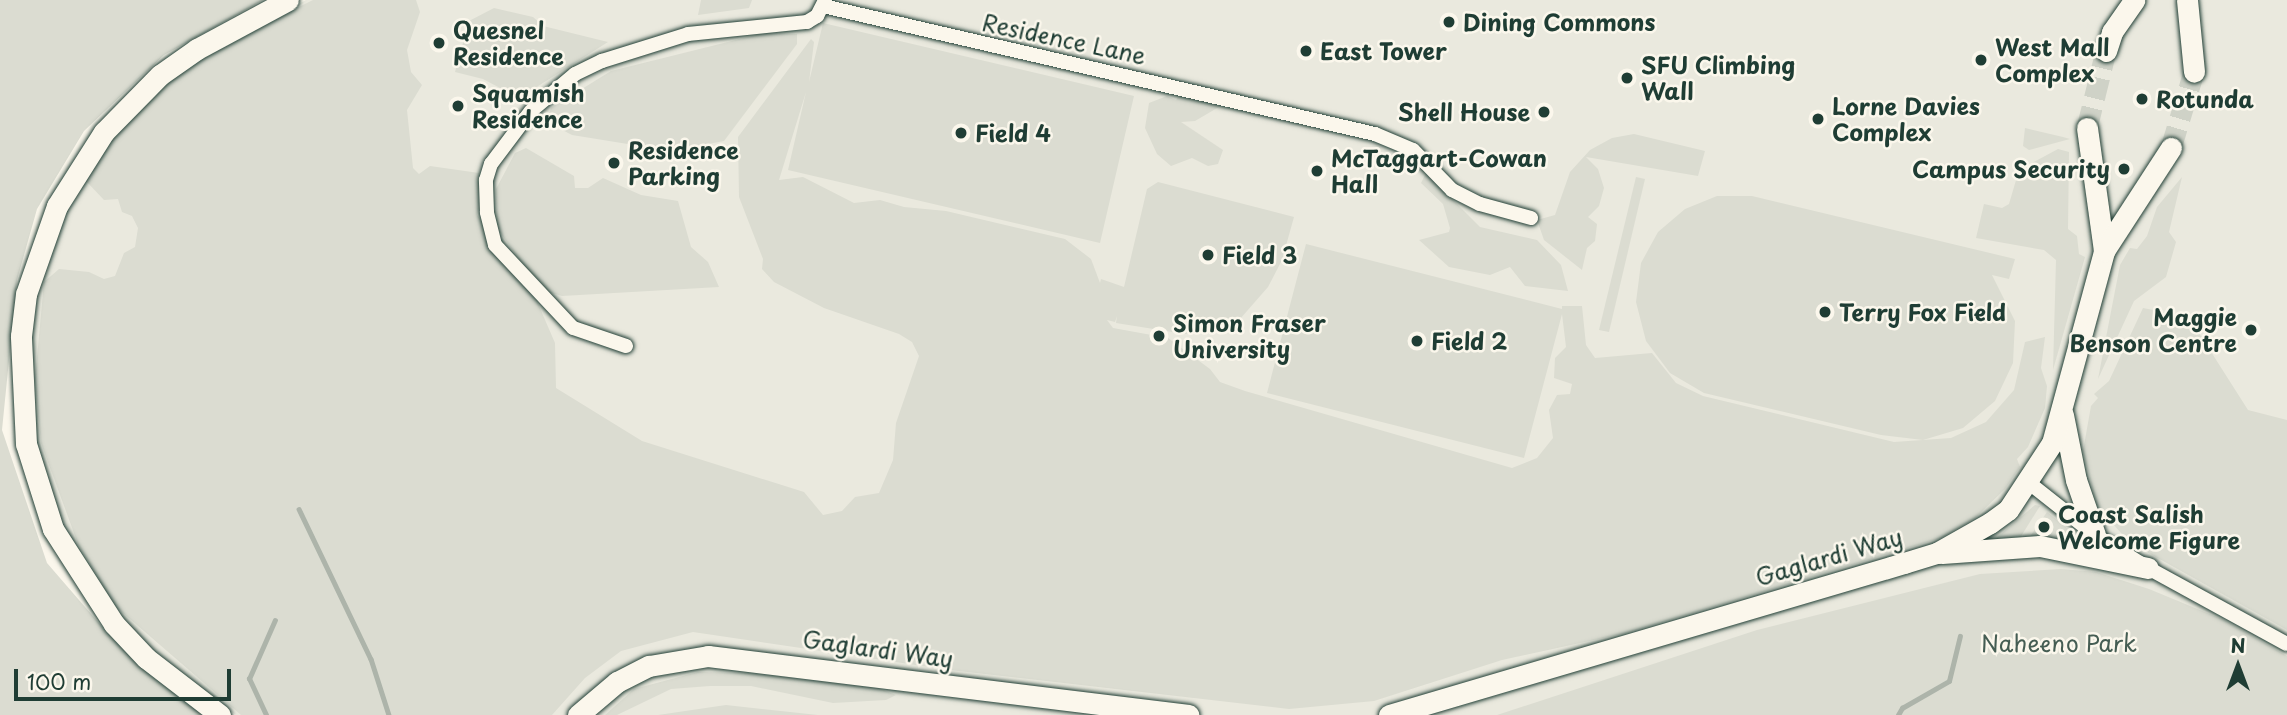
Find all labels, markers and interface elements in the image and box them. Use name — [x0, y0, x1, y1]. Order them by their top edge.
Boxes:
street label: Residence Lane — [979, 8, 1149, 70]
place label: Dining Commons — [1463, 8, 1657, 36]
marker: Dining Commons — [1441, 14, 1457, 30]
place label: Quesnel Residence — [453, 16, 564, 70]
place label: West Mall Complex — [1995, 33, 2110, 87]
marker: Quesnel Residence — [431, 35, 447, 51]
place label: East Tower — [1320, 37, 1447, 65]
marker: East Tower — [1298, 43, 1314, 59]
place label: SFU Climbing Wall — [1641, 51, 1795, 105]
marker: West Mall Complex — [1973, 52, 1989, 68]
marker: SFU Climbing Wall — [1619, 70, 1635, 86]
place label: Squamish Residence — [472, 79, 585, 133]
place label: Rotunda — [2156, 85, 2254, 113]
marker: Rotunda — [2134, 91, 2150, 107]
place label: Lorne Davies Complex — [1832, 92, 1981, 146]
marker: Squamish Residence — [450, 98, 466, 114]
place label: Shell House — [1397, 98, 1530, 126]
marker: Shell House — [1536, 104, 1552, 120]
marker: Lorne Davies Complex — [1810, 111, 1826, 127]
place label: Field 4 — [975, 119, 1051, 147]
marker: Field 4 — [953, 125, 969, 141]
place label: Residence Parking — [628, 136, 739, 190]
place label: McTaggart-Cowan Hall — [1331, 144, 1547, 198]
marker: Residence Parking — [606, 155, 622, 171]
place label: Campus Security — [1911, 155, 2110, 183]
marker: Campus Security — [2116, 161, 2132, 177]
marker: McTaggart-Cowan Hall — [1309, 163, 1325, 179]
place label: Field 3 — [1222, 241, 1298, 269]
marker: Field 3 — [1200, 247, 1216, 263]
place label: Terry Fox Field — [1839, 298, 2007, 326]
place label: Maggie Benson Centre — [2069, 303, 2237, 357]
marker: Terry Fox Field — [1817, 304, 1833, 320]
place label: Simon Fraser University — [1173, 309, 1326, 363]
marker: Maggie Benson Centre — [2243, 322, 2259, 338]
place label: Field 2 — [1431, 327, 1508, 355]
marker: Simon Fraser University — [1151, 328, 1167, 344]
marker: Field 2 — [1409, 333, 1425, 349]
place label: Coast Salish Welcome Figure — [2058, 500, 2240, 554]
marker: Coast Salish Welcome Figure — [2036, 519, 2052, 535]
street label: Gaglardi Way — [1751, 523, 1907, 591]
street label: Gaglardi Way — [800, 625, 956, 673]
park label: Naheeno Park — [1981, 629, 2137, 657]
north arrow — [2203, 631, 2273, 701]
text: N — [2230, 631, 2246, 659]
scale bar — [18, 656, 234, 700]
text: 100 m — [27, 665, 91, 697]

